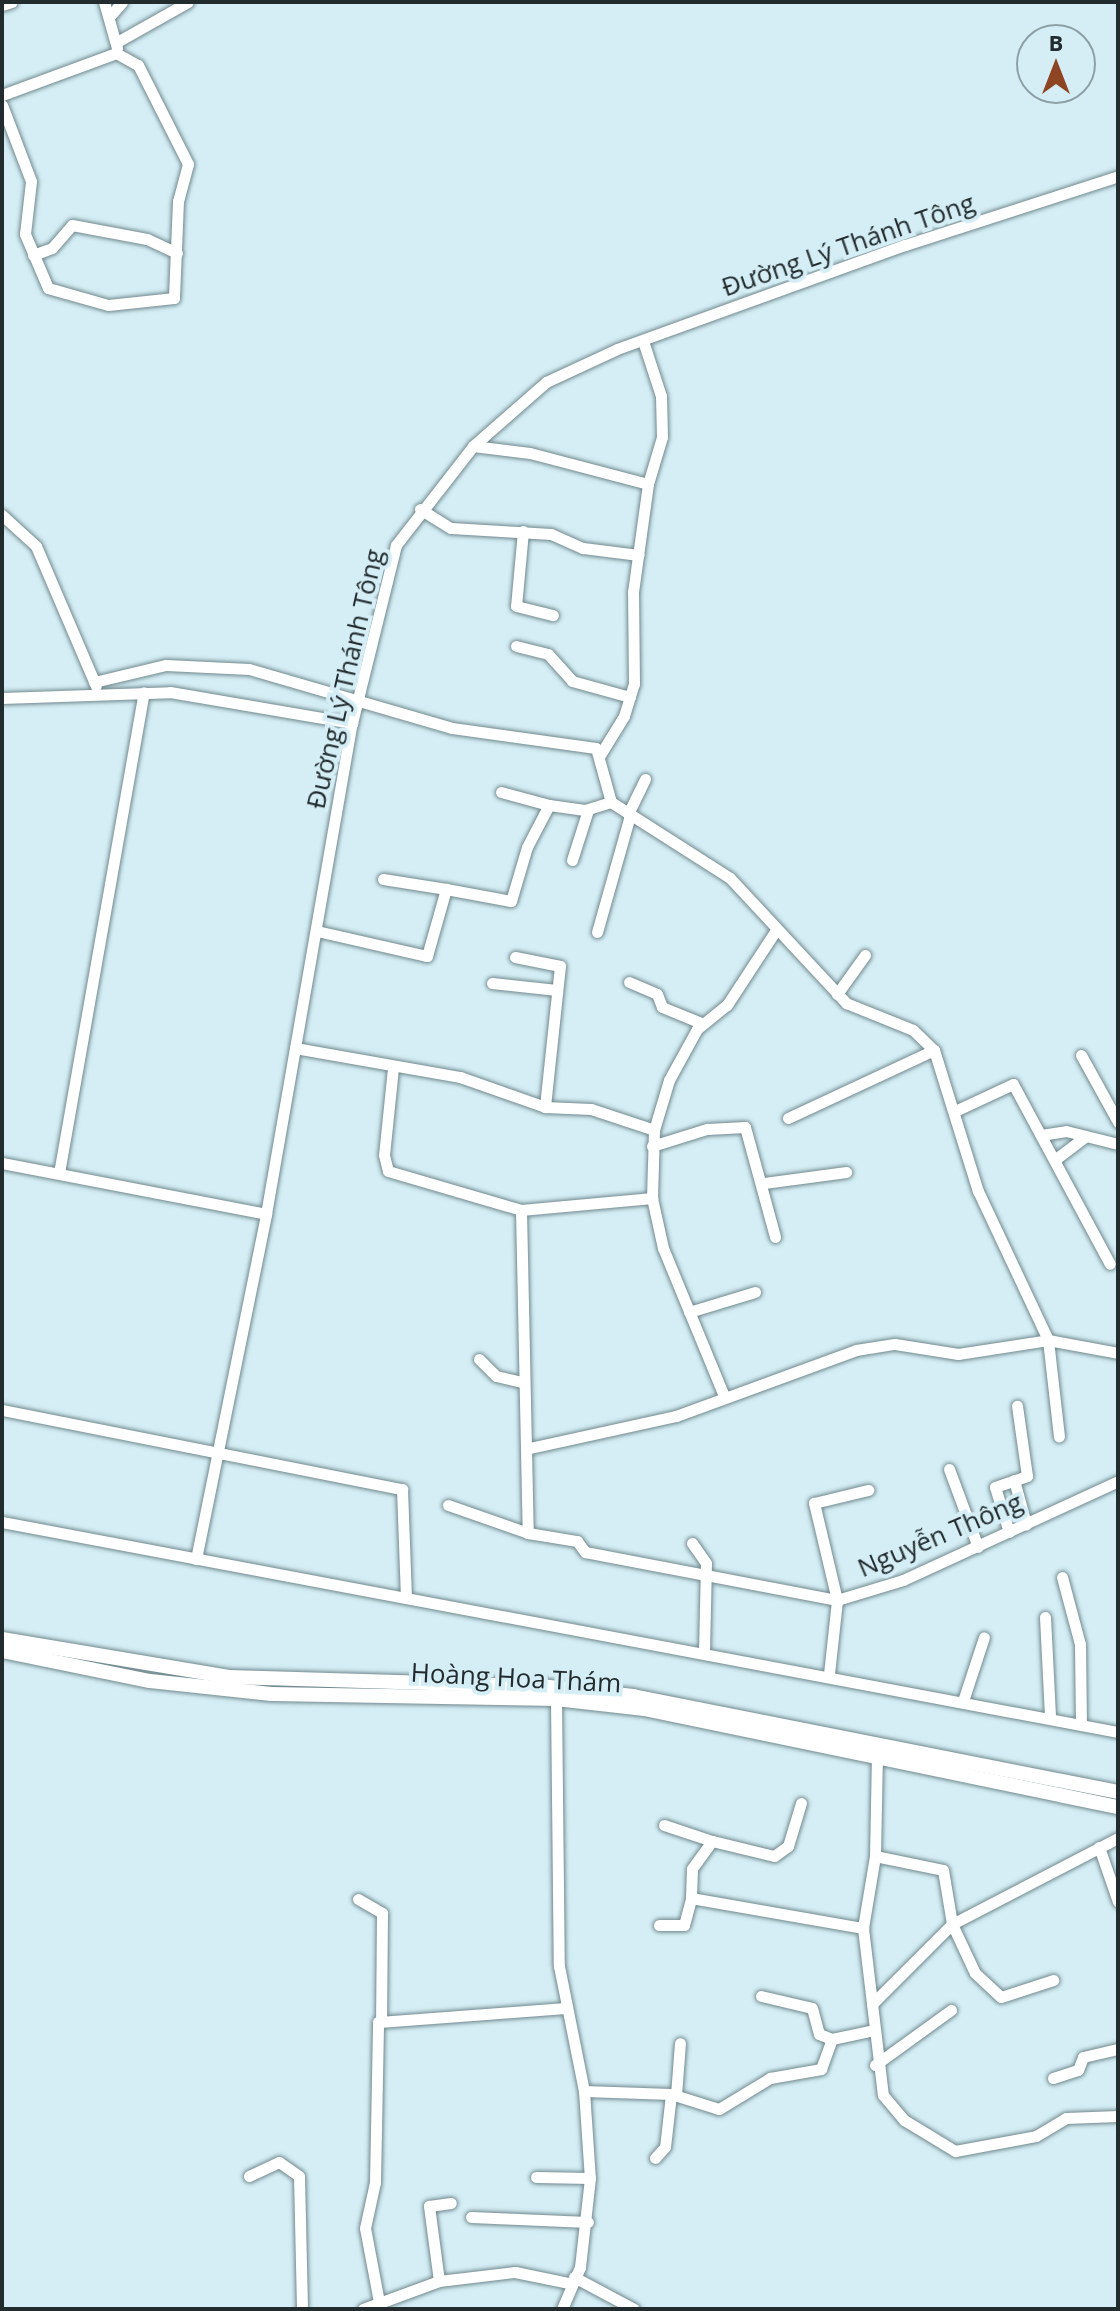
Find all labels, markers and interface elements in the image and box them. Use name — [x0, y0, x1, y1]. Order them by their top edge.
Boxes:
north arrow — [1016, 24, 1096, 104]
text: B — [1049, 27, 1063, 57]
street label: Đường Lý Thánh Tông — [717, 187, 979, 303]
street label: Đường Lý Thánh Tông — [300, 546, 390, 812]
street label: Nguyễn Thông — [853, 1486, 1027, 1584]
street label: Hoàng Hoa Thám — [410, 1657, 622, 1699]

